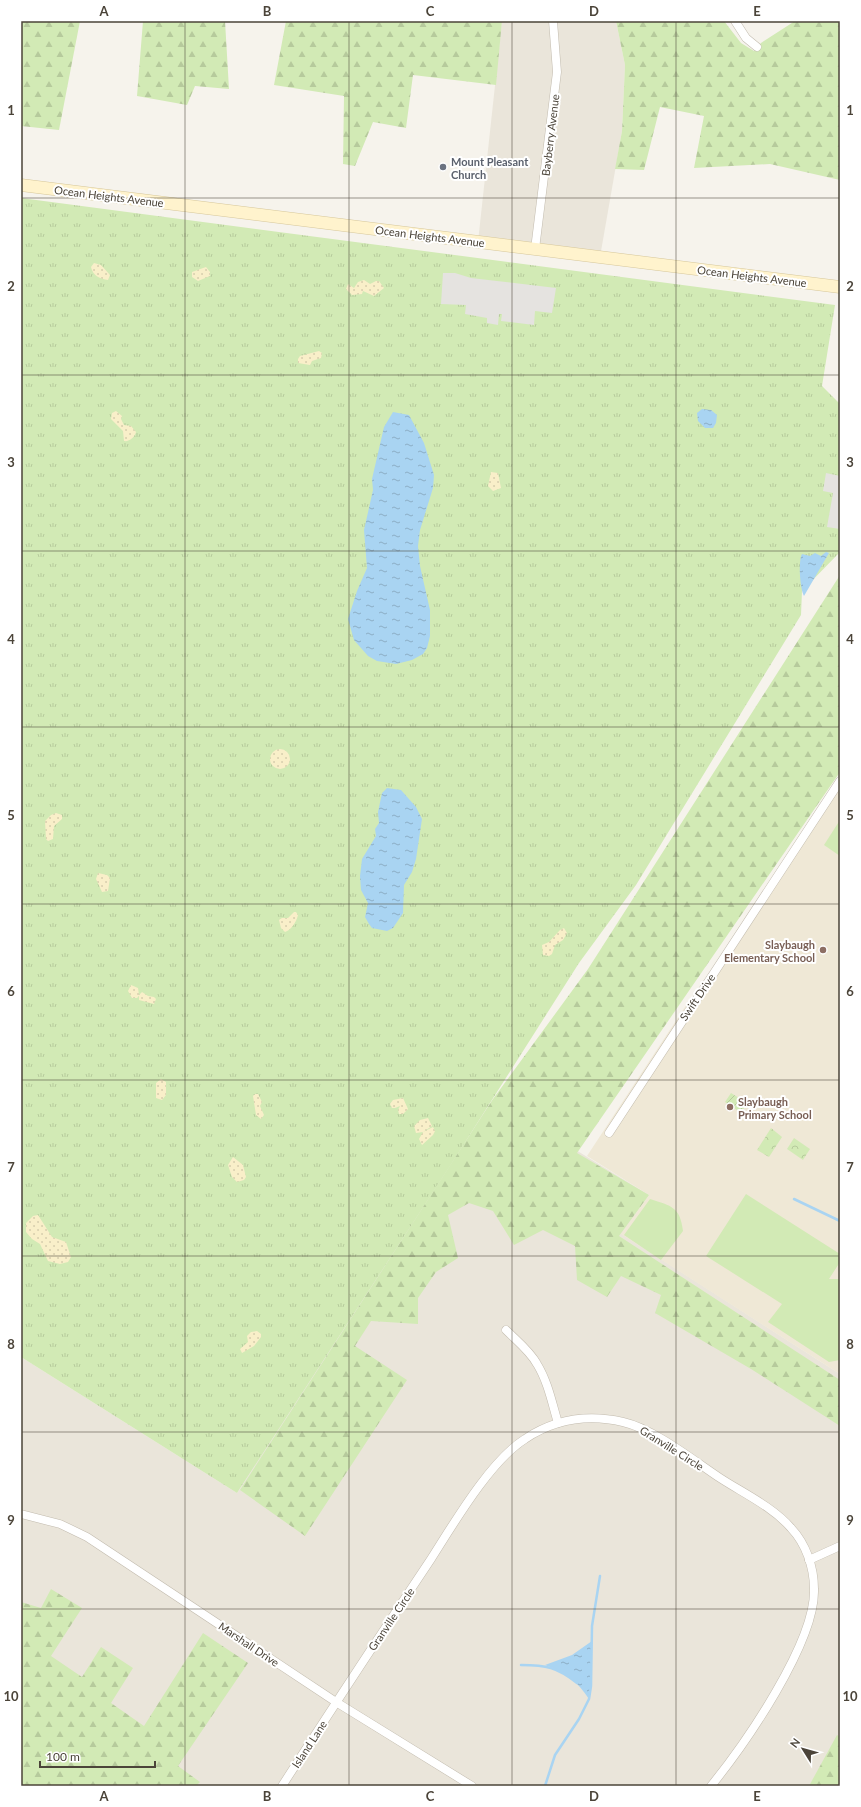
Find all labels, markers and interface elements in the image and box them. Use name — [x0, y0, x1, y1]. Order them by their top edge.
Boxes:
text: A — [98, 3, 109, 19]
text: B — [263, 3, 272, 19]
text: C — [426, 3, 435, 19]
text: D — [589, 3, 599, 19]
text: E — [753, 3, 761, 19]
street label: Bayberry Avenue — [539, 93, 561, 177]
text: 1 — [7, 102, 15, 118]
text: 1 — [846, 102, 854, 118]
place label: Mount Pleasant Church — [451, 155, 529, 181]
marker: Mount Pleasant Church — [438, 162, 448, 172]
street label: Ocean Heights Avenue — [54, 183, 165, 209]
street label: Ocean Heights Avenue — [375, 223, 486, 249]
street label: Ocean Heights Avenue — [697, 263, 808, 289]
text: 2 — [7, 278, 15, 294]
text: 2 — [846, 278, 854, 294]
text: 3 — [7, 454, 15, 470]
text: 3 — [846, 454, 854, 470]
text: 4 — [7, 631, 15, 647]
text: 4 — [846, 631, 854, 647]
text: 5 — [7, 807, 15, 823]
text: 5 — [846, 807, 854, 823]
place label: Slaybaugh Elementary School — [724, 938, 815, 964]
marker: Slaybaugh Elementary School — [818, 945, 828, 955]
street label: Swift Drive — [677, 971, 717, 1023]
text: 6 — [7, 983, 15, 999]
text: 6 — [846, 983, 854, 999]
place label: Slaybaugh Primary School — [738, 1095, 812, 1121]
marker: Slaybaugh Primary School — [725, 1102, 735, 1112]
text: 7 — [7, 1159, 15, 1175]
text: 7 — [846, 1159, 854, 1175]
text: 8 — [7, 1336, 15, 1352]
text: 8 — [846, 1336, 854, 1352]
street label: Granville Circle — [638, 1423, 707, 1473]
text: 9 — [7, 1512, 15, 1528]
text: 9 — [846, 1512, 854, 1528]
street label: Granville Circle — [365, 1585, 417, 1653]
street label: Marshall Drive — [216, 1619, 282, 1669]
text: 10 — [3, 1688, 19, 1704]
text: 10 — [842, 1688, 858, 1704]
street label: Island Lane — [289, 1718, 329, 1770]
north arrow — [783, 1729, 823, 1769]
text: N — [787, 1735, 802, 1750]
scale bar — [40, 1743, 155, 1769]
text: 100 m — [46, 1749, 80, 1764]
text: A — [98, 1788, 109, 1804]
text: B — [263, 1788, 272, 1804]
text: C — [426, 1788, 435, 1804]
text: D — [589, 1788, 599, 1804]
text: E — [753, 1788, 761, 1804]

